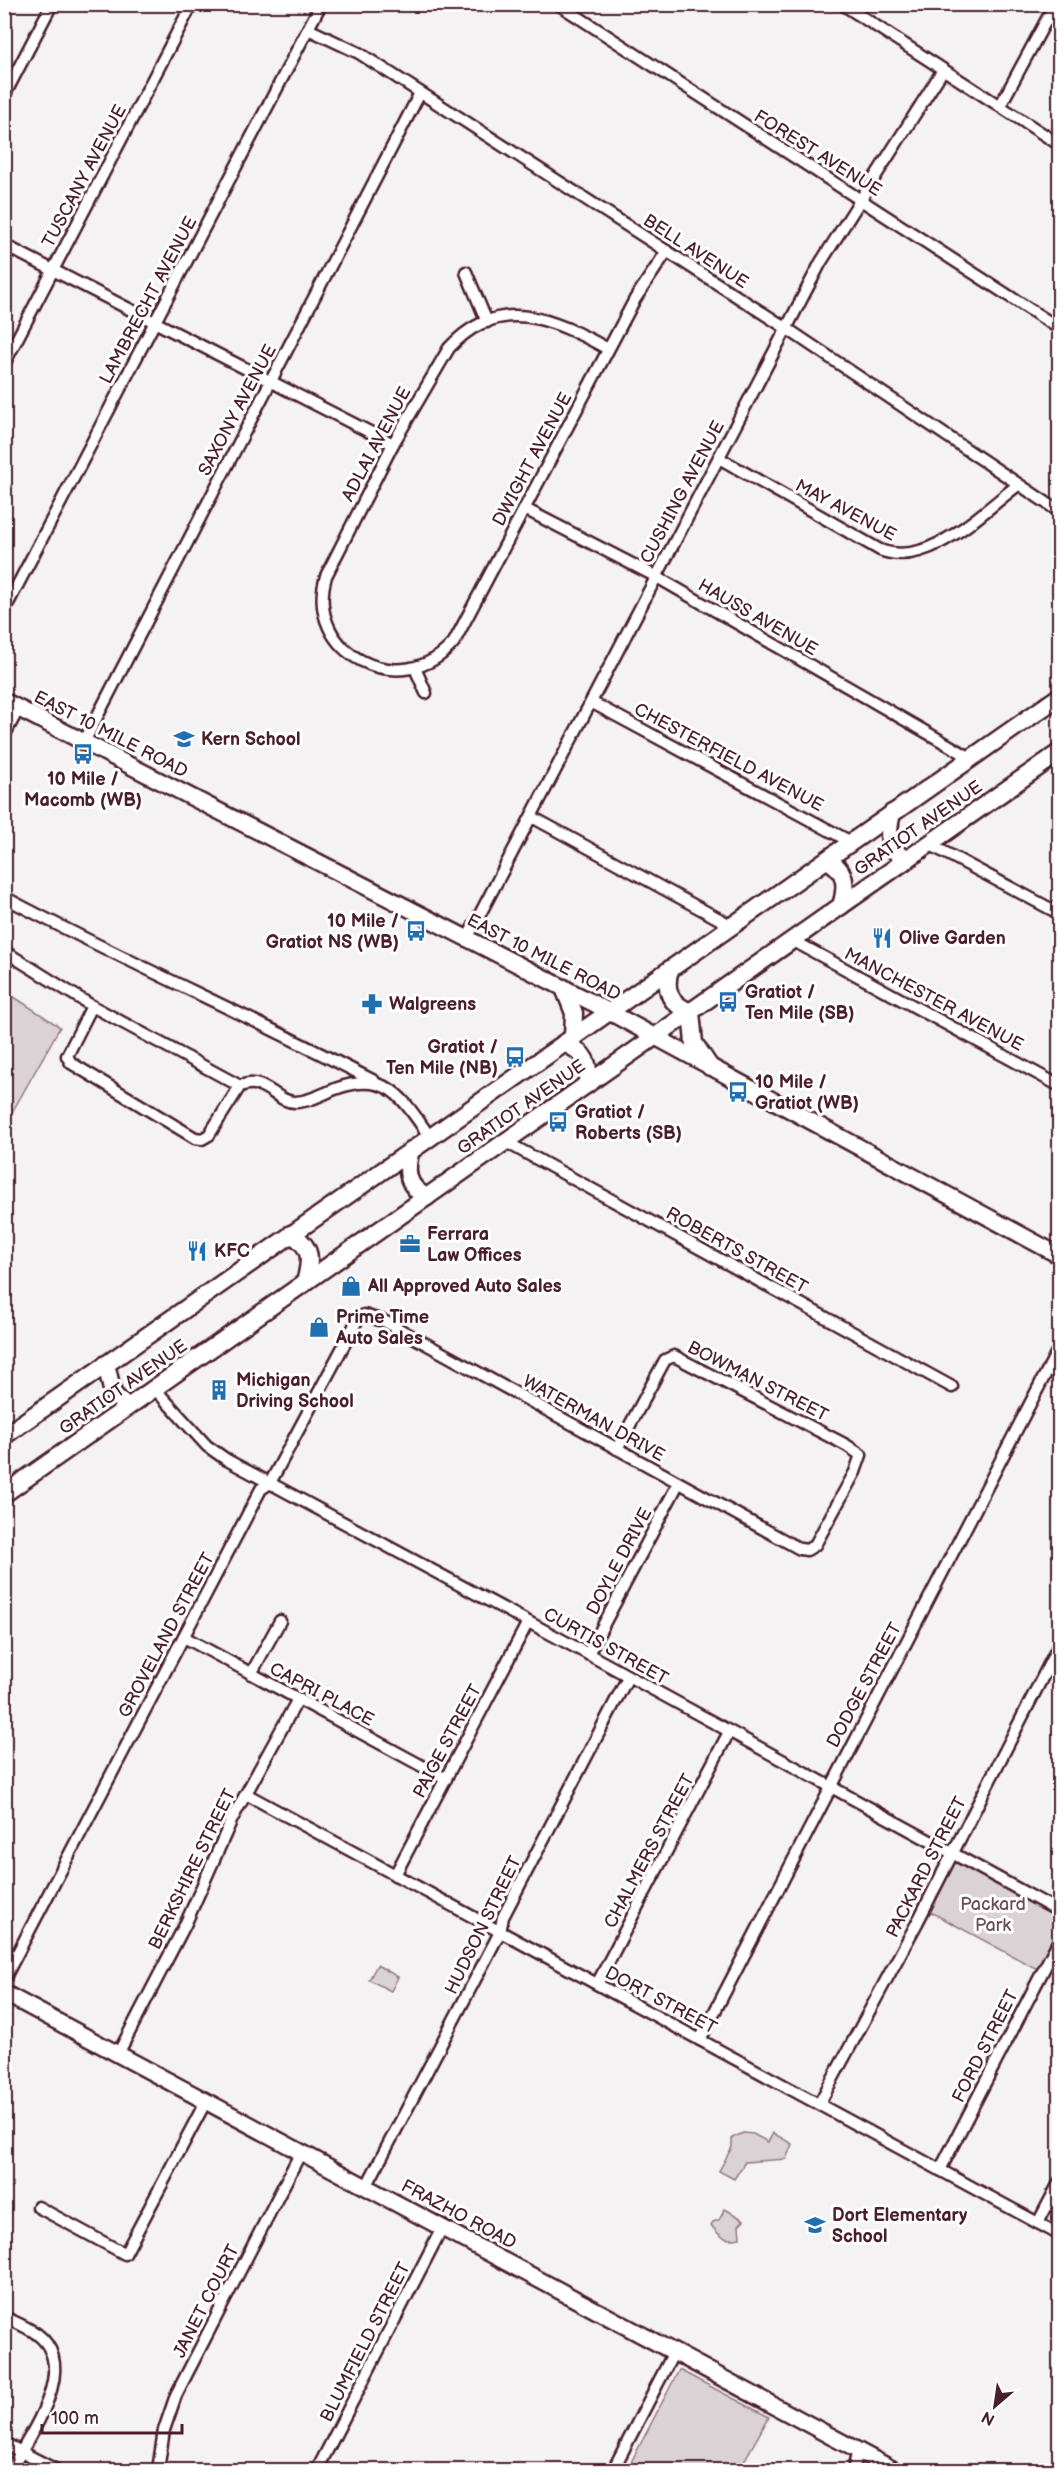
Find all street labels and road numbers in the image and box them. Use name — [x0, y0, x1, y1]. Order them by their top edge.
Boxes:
street label: TUSCANY AVENUE — [38, 101, 131, 251]
street label: FOREST AVENUE — [750, 106, 885, 201]
street label: BELL AVENUE — [639, 210, 752, 293]
street label: LAMBRECHT AVENUE — [95, 213, 202, 387]
street label: SAXONY AVENUE — [194, 341, 281, 479]
street label: ADLAI AVENUE — [337, 383, 416, 505]
street label: DWIGHT AVENUE — [488, 389, 577, 529]
street label: CUSHING AVENUE — [636, 417, 729, 567]
street label: MAY AVENUE — [792, 475, 900, 546]
street label: HAUSS AVENUE — [694, 575, 821, 660]
street label: EAST 10 MILE ROAD — [30, 687, 191, 782]
street label: CHESTERFIELD AVENUE — [631, 699, 827, 816]
street label: GRATIOT AVENUE — [850, 776, 986, 880]
street label: EAST 10 MILE ROAD — [463, 910, 624, 1005]
street label: MANCHESTER AVENUE — [841, 943, 1027, 1056]
street label: GRATIOT AVENUE — [453, 1055, 589, 1159]
street label: ROBERTS STREET — [662, 1203, 811, 1298]
street label: GRATIOT AVENUE — [55, 1335, 191, 1439]
street label: BOWMAN STREET — [684, 1337, 832, 1426]
street label: WATERMAN DRIVE — [519, 1371, 669, 1466]
street label: DOYLE DRIVE — [582, 1504, 656, 1618]
street label: GROVELAND STREET — [114, 1549, 219, 1721]
street label: CURTIS STREET — [540, 1603, 672, 1689]
street label: DODGE STREET — [823, 1619, 906, 1751]
street label: CAPRI PLACE — [266, 1658, 378, 1731]
street label: PAIGE STREET — [409, 1681, 486, 1801]
street label: CHALMERS STREET — [600, 1770, 699, 1932]
street label: BERKSHIRE STREET — [144, 1785, 241, 1953]
street label: PACKARD STREET — [882, 1793, 971, 1941]
street label: HUDSON STREET — [441, 1853, 526, 1998]
street label: DORT STREET — [601, 1962, 720, 2039]
street label: FORD STREET — [948, 1986, 1023, 2106]
street label: FRAZHO ROAD — [398, 2175, 520, 2254]
street label: JANET COURT — [169, 2241, 244, 2361]
street label: BLUMFIELD STREET — [316, 2259, 415, 2426]

